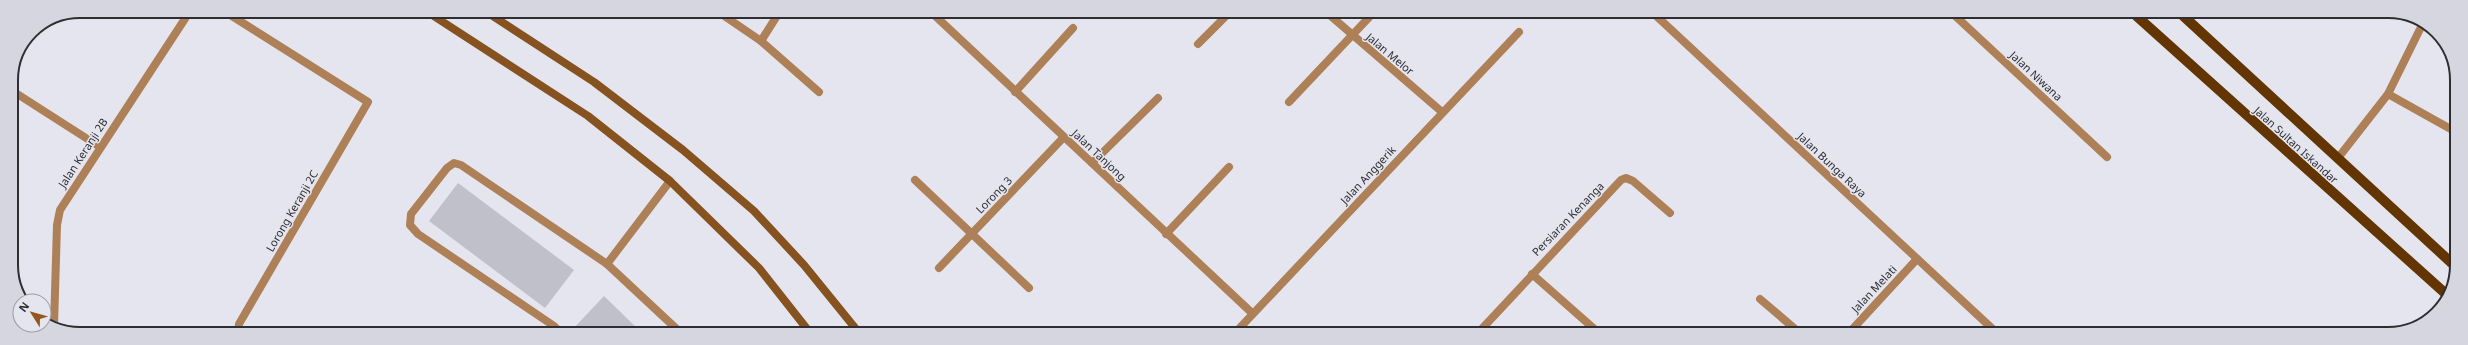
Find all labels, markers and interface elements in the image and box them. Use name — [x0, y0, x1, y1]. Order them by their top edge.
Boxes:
street label: Jalan Melor — [1362, 29, 1418, 78]
street label: Jalan Niwana — [2006, 47, 2066, 104]
street label: Jalan Sultan Iskandar — [2250, 102, 2342, 187]
street label: Jalan Keranji 2B — [54, 115, 111, 191]
street label: Jalan Tanjong — [1068, 125, 1130, 184]
street label: Jalan Bunga Raya — [1794, 128, 1870, 201]
street label: Jalan Anggerik — [1336, 142, 1399, 208]
street label: Lorong Keranji 2C — [262, 167, 321, 254]
street label: Lorong 3 — [972, 173, 1015, 216]
street label: Persiaran Kenanga — [1528, 178, 1607, 259]
street label: Jalan Melati — [1847, 262, 1900, 316]
north arrow — [12, 293, 52, 333]
text: N — [15, 299, 32, 315]

